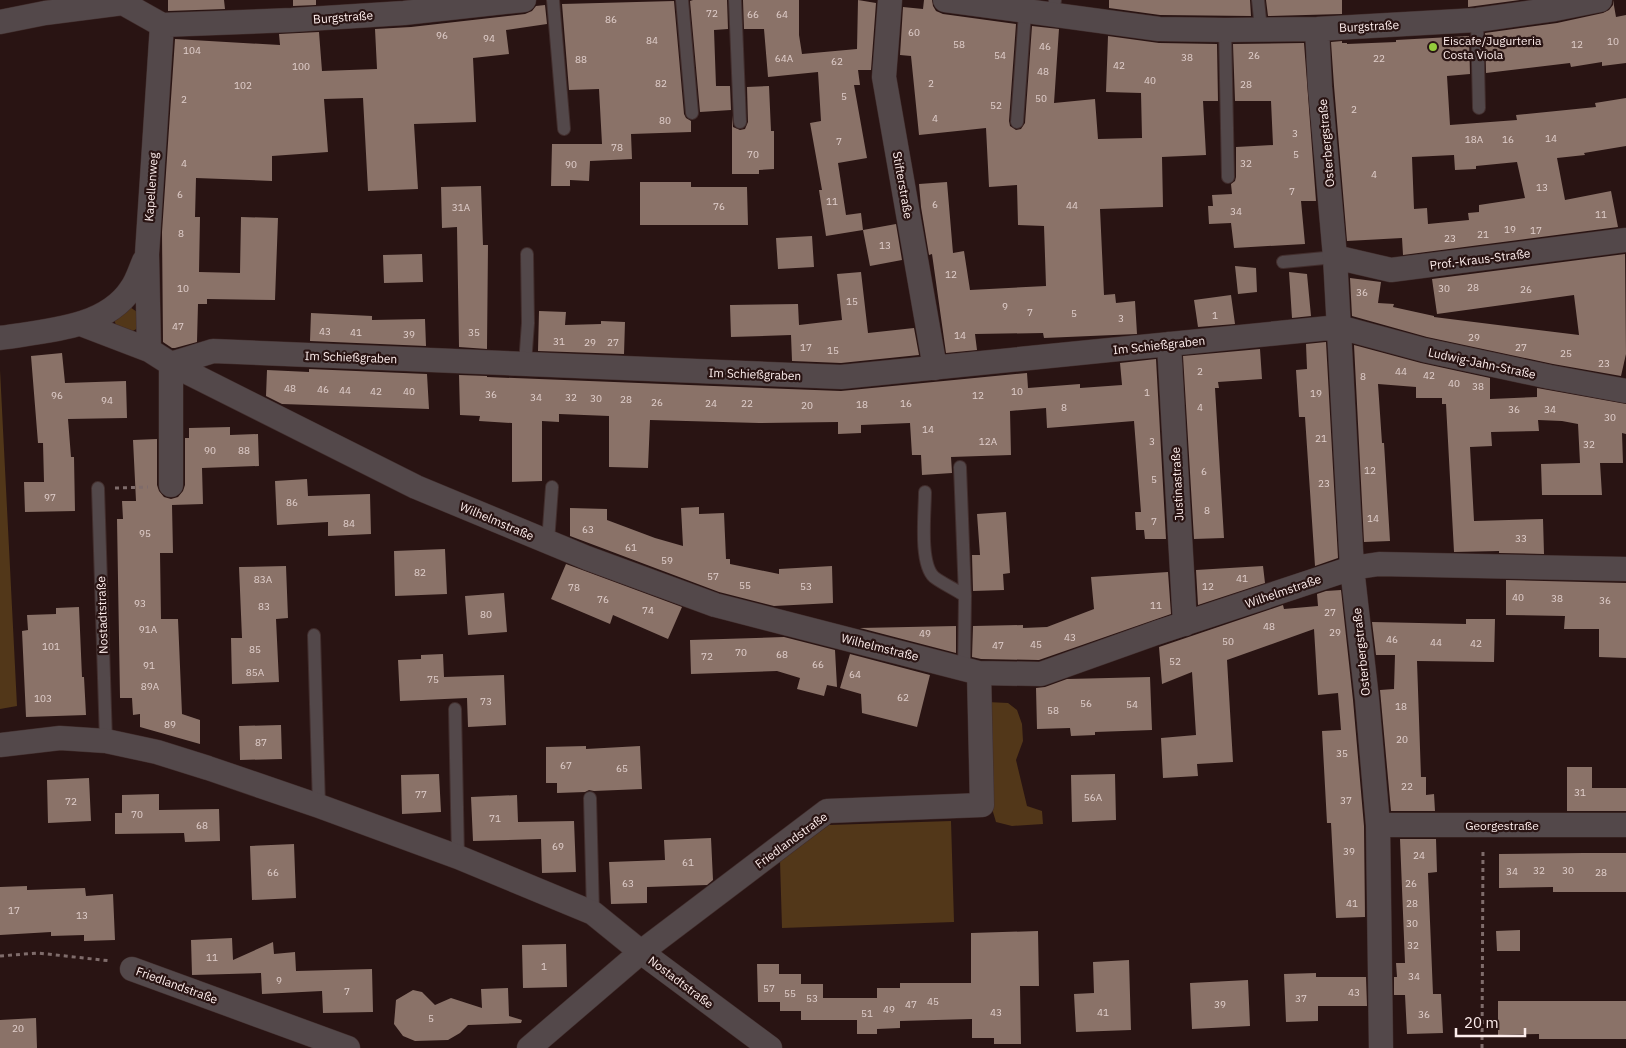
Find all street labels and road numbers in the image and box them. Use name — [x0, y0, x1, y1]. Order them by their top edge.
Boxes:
street label: Burgstraße — [312, 7, 374, 27]
street label: Burgstraße — [1339, 17, 1400, 35]
street label: Osterbergstraße — [1315, 98, 1337, 188]
street label: Stifterstraße — [890, 150, 916, 220]
street label: Kapellenweg — [141, 151, 161, 222]
street label: Prof.-Kraus-Straße — [1429, 245, 1532, 273]
street label: Im Schießgraben — [1112, 333, 1206, 357]
street label: Ludwig-Jahn-Straße — [1427, 344, 1538, 382]
street label: Im Schießgraben — [304, 348, 398, 366]
street label: Im Schießgraben — [708, 365, 802, 383]
street label: Justinastraße — [1168, 446, 1186, 521]
street label: Wilhelmstraße — [458, 499, 537, 544]
street label: Wilhelmstraße — [1243, 571, 1323, 611]
street label: Nostadtstraße — [93, 575, 111, 654]
street label: Osterbergstraße — [1349, 607, 1373, 697]
street label: Wilhelmstraße — [840, 630, 921, 664]
street label: Friedlandstraße — [752, 808, 830, 871]
street label: Georgestraße — [1465, 818, 1539, 833]
street label: Nostadtstraße — [645, 953, 717, 1012]
street label: Friedlandstraße — [134, 963, 220, 1007]

